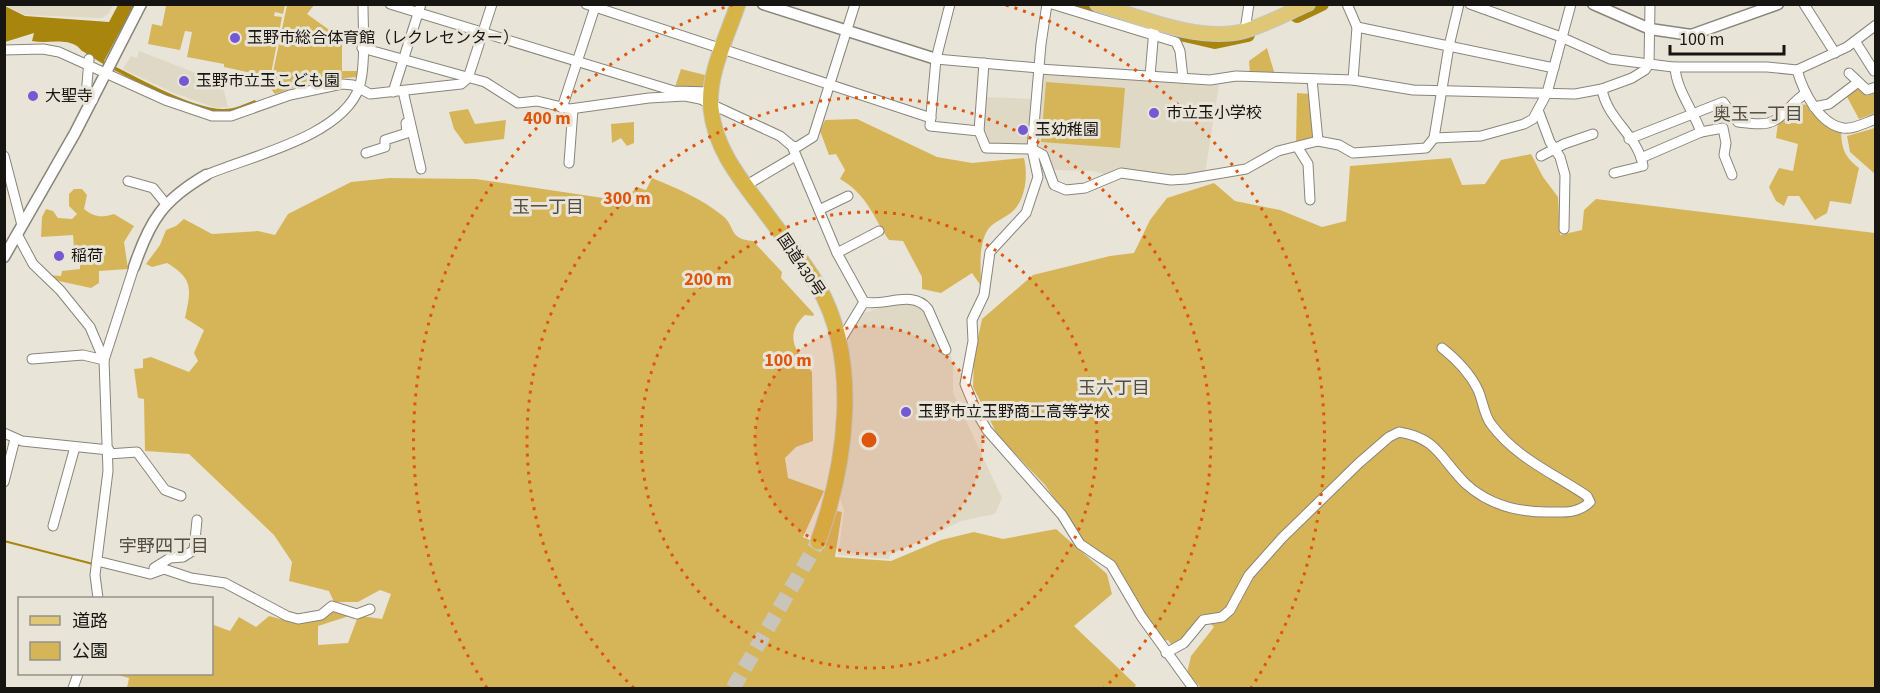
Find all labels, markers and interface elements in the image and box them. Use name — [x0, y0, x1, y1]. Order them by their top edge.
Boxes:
scale bar — [1670, 18, 1784, 56]
place label: 玉野市総合体育館（レクレセンター） — [247, 27, 519, 49]
text: 100 m — [1679, 27, 1724, 52]
marker: 玉野市総合体育館（レクレセンター） — [228, 31, 242, 45]
place label: 玉野市立玉こども園 — [196, 70, 340, 92]
marker: 玉野市立玉こども園 — [177, 74, 191, 88]
place label: 大聖寺 — [45, 85, 93, 107]
marker: 大聖寺 — [26, 89, 40, 103]
place label: 市立玉小学校 — [1166, 102, 1262, 124]
district label: 奥玉一丁目 — [1713, 102, 1803, 127]
text: 400 m — [523, 106, 571, 131]
marker: 市立玉小学校 — [1147, 106, 1161, 120]
place label: 玉幼稚園 — [1035, 119, 1099, 141]
marker: 玉幼稚園 — [1016, 123, 1030, 137]
text: 300 m — [603, 186, 651, 211]
district label: 玉一丁目 — [512, 195, 584, 220]
street label: 国道430号 — [772, 229, 830, 301]
place label: 稲荷 — [71, 245, 103, 267]
marker: 稲荷 — [52, 249, 66, 263]
text: 200 m — [684, 267, 732, 292]
text: 100 m — [764, 348, 812, 373]
district label: 玉六丁目 — [1078, 376, 1150, 401]
place label: 玉野市立玉野商工高等学校 — [918, 401, 1110, 423]
marker: 玉野市立玉野商工高等学校 — [899, 405, 913, 419]
centre of rings — [859, 430, 879, 450]
district label: 宇野四丁目 — [119, 534, 209, 559]
legend — [18, 597, 213, 675]
text: 道路 — [72, 609, 108, 634]
text: 公園 — [72, 639, 108, 664]

